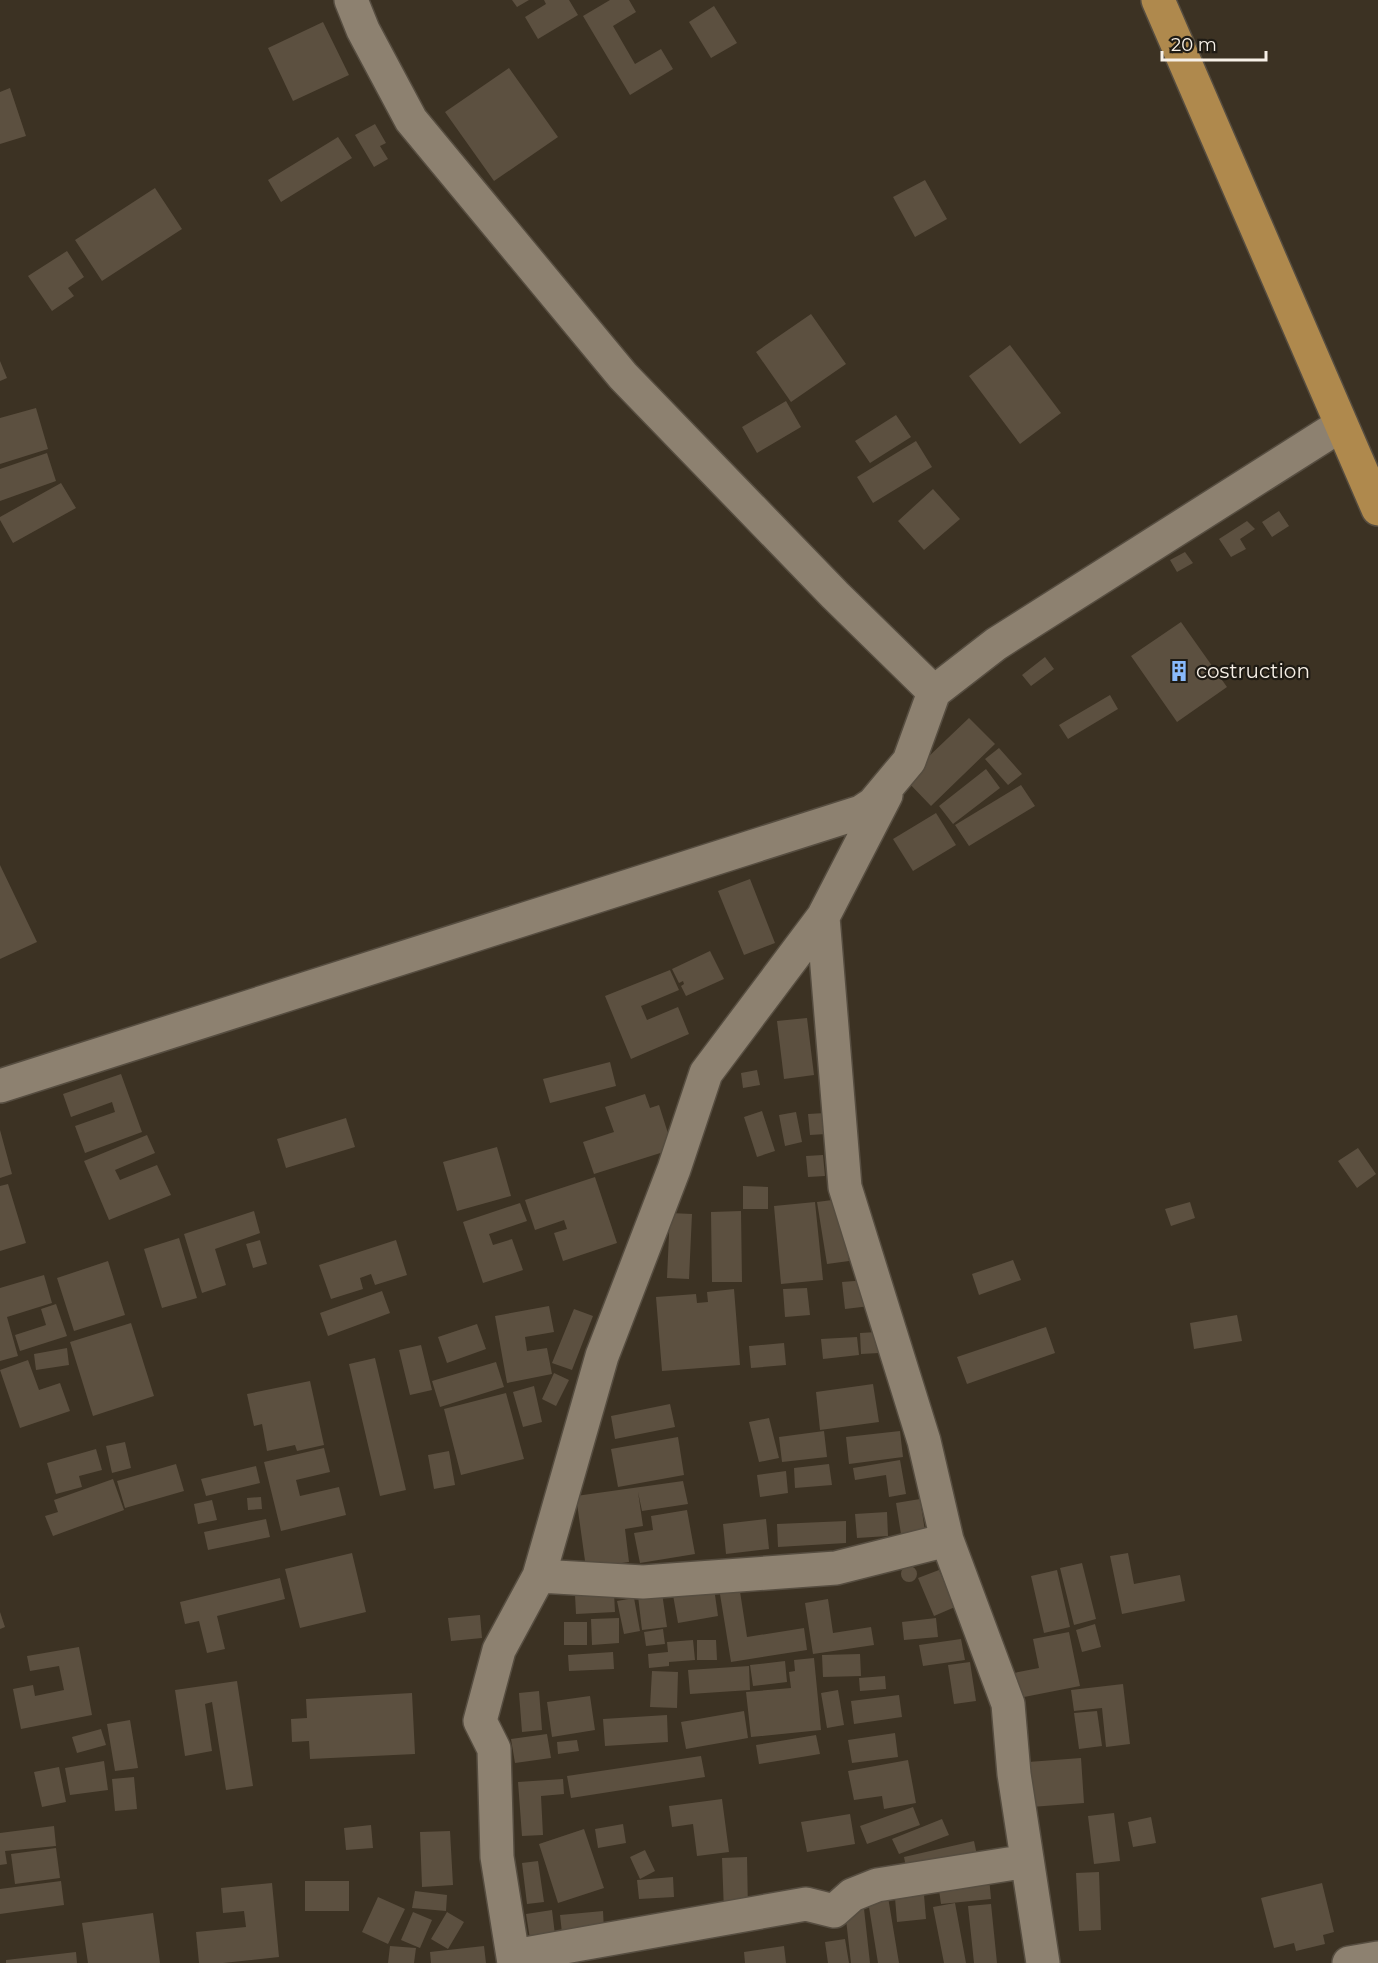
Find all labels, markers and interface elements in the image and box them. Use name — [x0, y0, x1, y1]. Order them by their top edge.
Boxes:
scale bar — [1162, 24, 1266, 62]
text: 20 m — [1171, 34, 1217, 56]
building icon: costruction — [1167, 659, 1191, 683]
place label: costruction — [1196, 659, 1310, 683]

